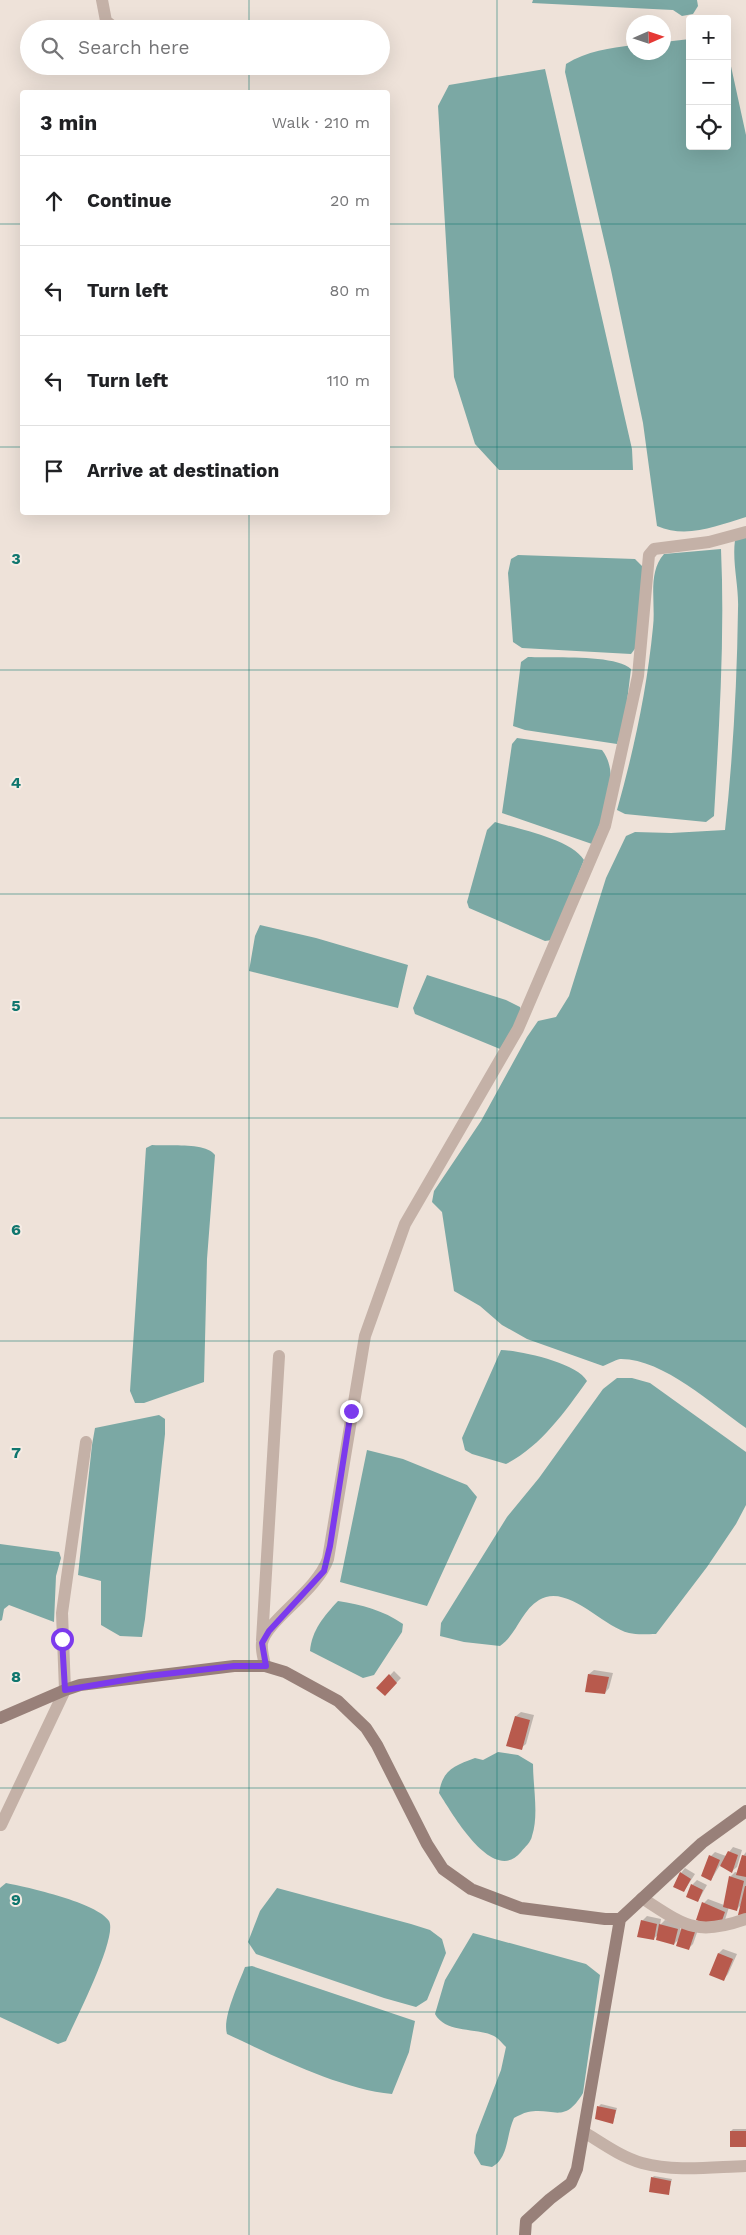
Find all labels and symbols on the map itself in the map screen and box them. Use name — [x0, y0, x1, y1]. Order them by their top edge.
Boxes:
north arrow — [626, 15, 671, 60]
text: 3 — [11, 549, 21, 568]
text: 4 — [11, 773, 21, 792]
text: 5 — [11, 996, 21, 1015]
text: 6 — [11, 1220, 21, 1239]
route end — [340, 1400, 363, 1423]
text: 7 — [11, 1443, 21, 1462]
route start — [51, 1628, 74, 1651]
text: 8 — [11, 1667, 21, 1686]
text: 9 — [11, 1890, 21, 1909]

